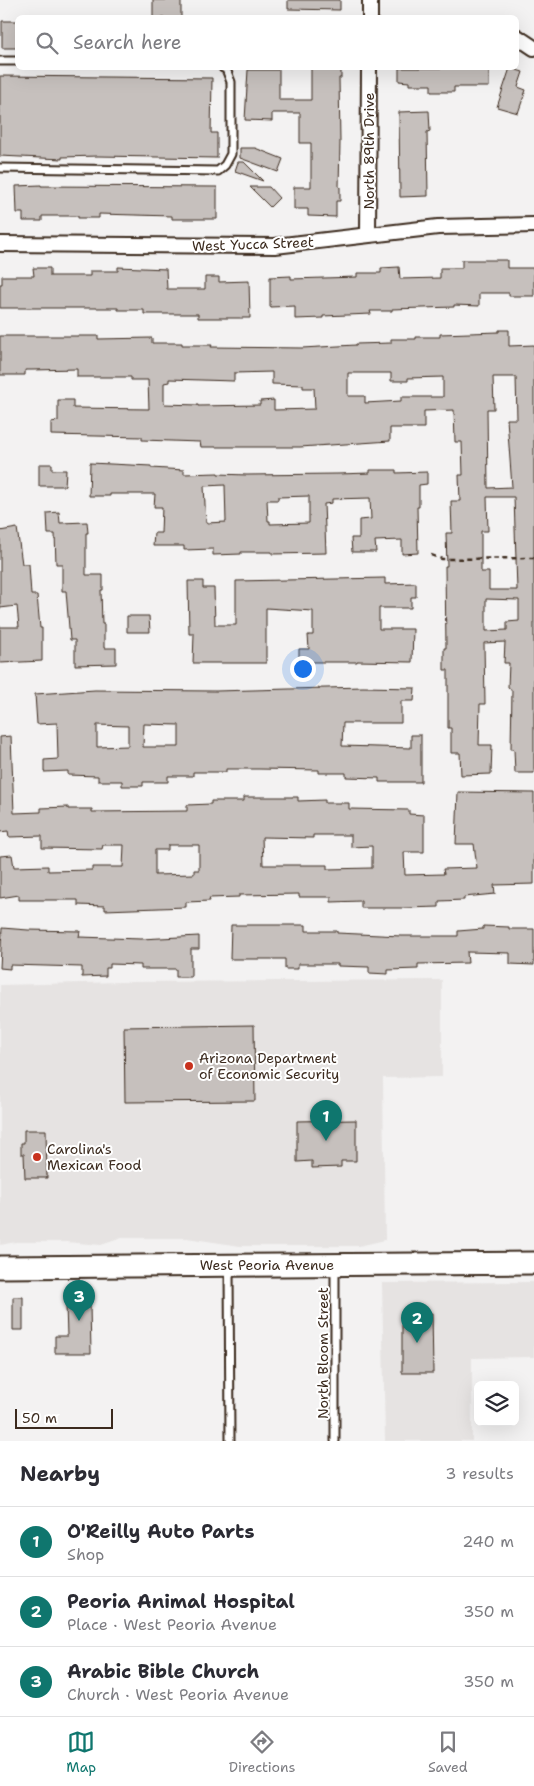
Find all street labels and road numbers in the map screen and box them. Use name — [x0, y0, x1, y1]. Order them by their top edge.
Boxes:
street label: North 89th Drive — [360, 92, 378, 209]
street label: West Yucca Street — [192, 233, 314, 255]
street label: West Peoria Avenue — [200, 1256, 334, 1274]
street label: North Bloom Street — [314, 1287, 332, 1419]

